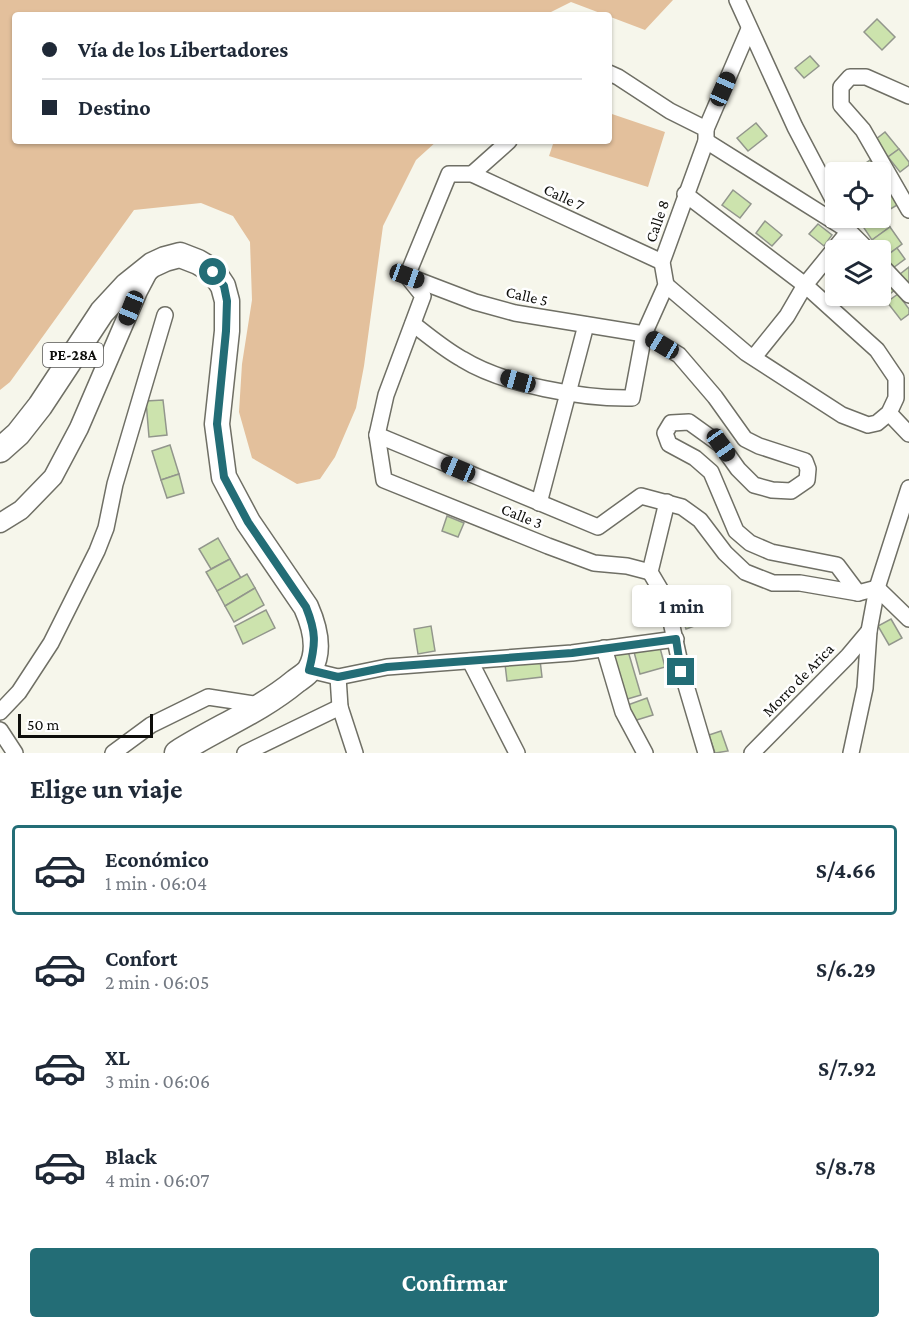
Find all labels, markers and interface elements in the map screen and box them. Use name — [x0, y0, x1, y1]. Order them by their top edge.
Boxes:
text: Vía de los Libertadores — [78, 37, 288, 62]
car — [707, 69, 739, 109]
text: Destino — [78, 95, 151, 120]
map controls — [825, 162, 891, 306]
button: locate — [825, 162, 891, 228]
street label: Calle 7 — [541, 180, 587, 214]
street label: Calle 8 — [642, 198, 672, 244]
button: layers — [825, 240, 891, 306]
route start — [199, 258, 226, 285]
car — [387, 261, 427, 291]
street label: Calle 5 — [504, 283, 550, 309]
car — [116, 288, 146, 328]
car — [642, 328, 682, 362]
road number: PE-28A — [43, 343, 103, 367]
car — [498, 367, 538, 395]
car — [703, 425, 739, 465]
car — [438, 454, 478, 484]
street label: Calle 3 — [499, 500, 545, 532]
callout: 1 min — [632, 585, 730, 627]
text: 1 min — [659, 595, 704, 617]
street label: Morro de Arica — [759, 640, 837, 720]
route end — [667, 658, 694, 685]
scale bar — [18, 711, 153, 738]
text: 50 m — [27, 716, 59, 733]
text: Elige un viaje — [30, 774, 183, 804]
icon: car — [33, 843, 87, 897]
text: Económico — [105, 847, 209, 872]
text: S/4.66 — [816, 858, 876, 883]
text: 1 min · 06:04 — [105, 872, 207, 894]
icon: car — [33, 942, 87, 996]
text: Confort — [105, 946, 178, 971]
text: S/6.29 — [816, 957, 876, 982]
text: 2 min · 06:05 — [105, 971, 209, 993]
icon: car — [33, 1041, 87, 1095]
text: XL — [105, 1045, 130, 1070]
text: S/7.92 — [818, 1056, 876, 1081]
text: 3 min · 06:06 — [105, 1070, 210, 1092]
icon: car — [33, 1140, 87, 1194]
text: Black — [105, 1144, 157, 1169]
text: S/8.78 — [815, 1155, 876, 1180]
text: 4 min · 06:07 — [105, 1169, 209, 1191]
button: Confirmar — [30, 1248, 879, 1317]

